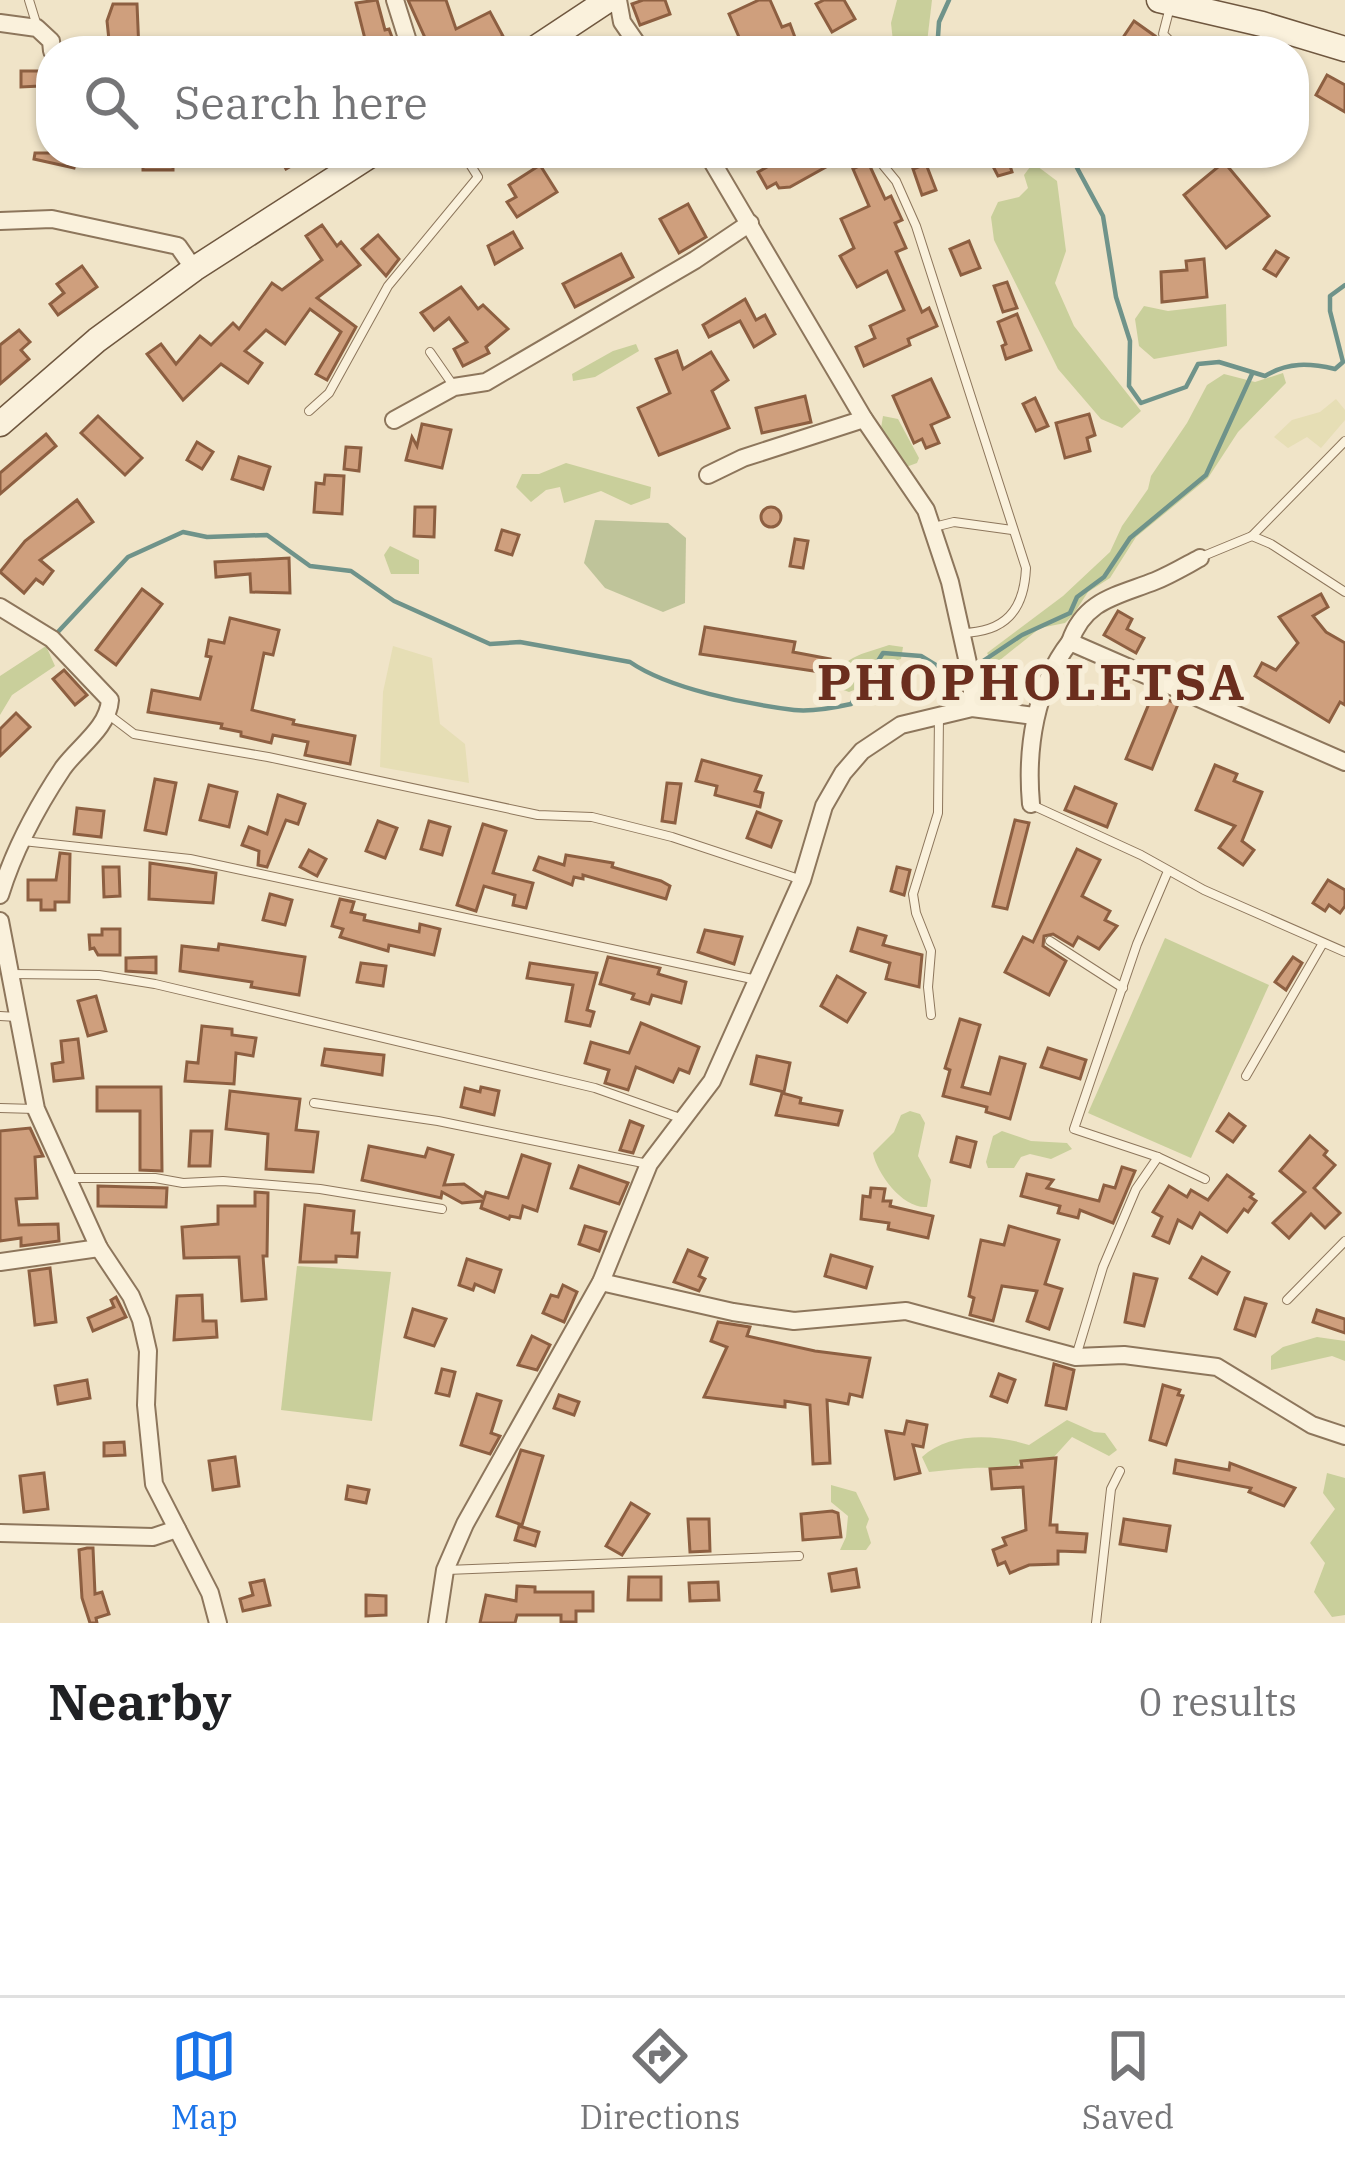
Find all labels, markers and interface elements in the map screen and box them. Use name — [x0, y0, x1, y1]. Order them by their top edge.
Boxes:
search box — [36, 36, 1309, 168]
icon: search — [78, 69, 144, 135]
text: Search here — [174, 73, 428, 131]
district label: PHOPHOLETSA — [817, 648, 1247, 714]
text: Nearby — [48, 1668, 232, 1734]
text: 0 results — [1139, 1676, 1297, 1727]
tab: Map — [171, 2023, 238, 2138]
tab: Directions — [579, 2023, 740, 2138]
tab: Saved — [1082, 2023, 1174, 2138]

